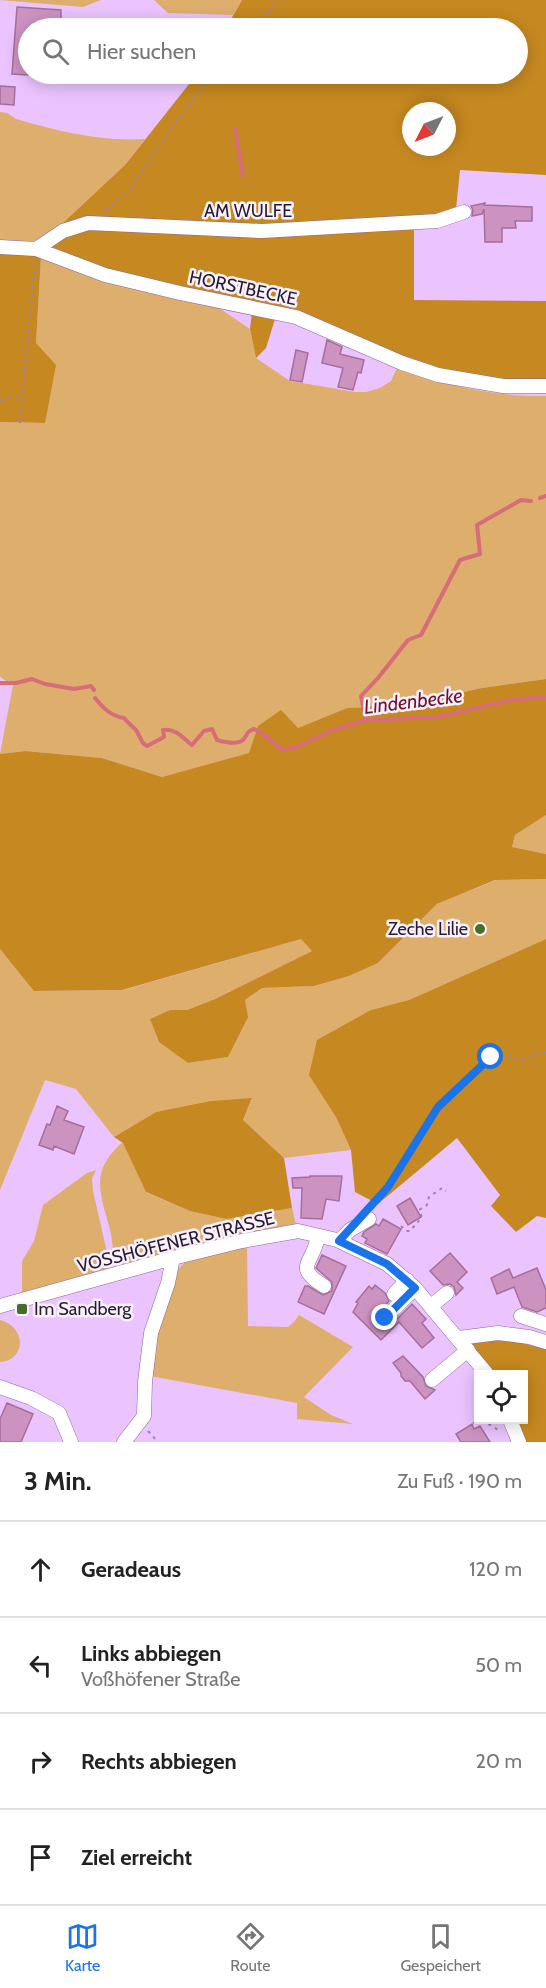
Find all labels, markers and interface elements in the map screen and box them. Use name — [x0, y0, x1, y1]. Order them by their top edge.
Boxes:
search box — [18, 18, 528, 84]
icon: search — [39, 35, 72, 68]
text: Hier suchen — [87, 38, 196, 65]
north arrow — [402, 102, 456, 156]
street label: AM WULFE — [204, 200, 292, 222]
street label: HORSTBECKE — [187, 266, 299, 310]
water label: Lindenbecke — [362, 683, 464, 719]
place label: Zeche Lilie — [388, 918, 468, 940]
marker: Zeche Lilie — [473, 922, 487, 936]
route start — [477, 1043, 503, 1069]
street label: VOSSHÖFENER STRASSE — [75, 1207, 277, 1277]
place label: Im Sandberg — [34, 1298, 132, 1320]
marker: Im Sandberg — [15, 1302, 29, 1316]
route end — [371, 1304, 397, 1330]
map controls — [474, 1370, 528, 1424]
button: locate — [474, 1370, 528, 1424]
text: 3 Min. — [24, 1465, 92, 1497]
text: Zu Fuß · 190 m — [397, 1469, 522, 1493]
icon: ahead — [24, 1553, 57, 1586]
text: Geradeaus — [81, 1556, 181, 1583]
text: 120 m — [469, 1557, 522, 1581]
text: Links abbiegen — [81, 1640, 221, 1667]
icon: left — [24, 1649, 57, 1682]
text: 50 m — [475, 1653, 522, 1677]
text: Voßhöfener Straße — [81, 1667, 241, 1691]
icon: right — [24, 1745, 57, 1778]
text: Rechts abbiegen — [81, 1748, 237, 1775]
text: 20 m — [476, 1749, 522, 1773]
icon: arrive — [24, 1841, 57, 1874]
text: Ziel erreicht — [81, 1844, 192, 1871]
tab: Karte — [65, 1920, 100, 1975]
tab: Route — [230, 1920, 270, 1975]
tab: Gespeichert — [400, 1920, 481, 1975]

